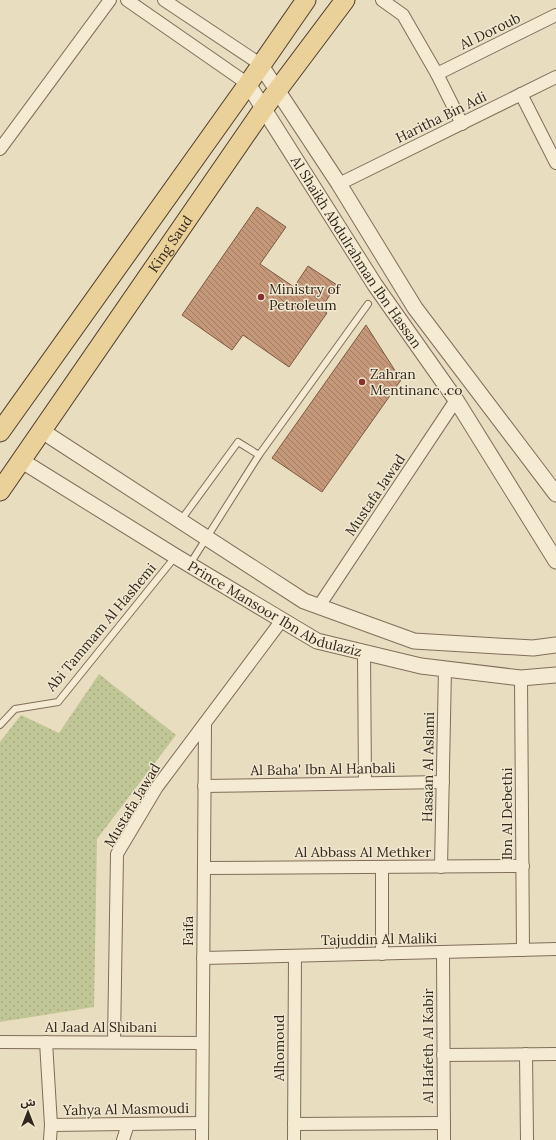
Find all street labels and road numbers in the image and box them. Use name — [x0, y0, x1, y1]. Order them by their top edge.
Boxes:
street label: Al Doroub — [456, 9, 523, 54]
street label: Haritha Bin Adi — [393, 87, 489, 147]
street label: Al Shaikh Abdulrahman Ibn Hassan — [286, 152, 426, 352]
street label: King Saud — [144, 212, 196, 276]
street label: Mustafa Jawad — [341, 451, 409, 539]
street label: Prince Mansoor Ibn Abdulaziz — [185, 557, 364, 660]
street label: Abi Tammam Al Hashemi — [41, 559, 160, 696]
street label: Hasaan Al Aslami — [418, 712, 438, 822]
street label: Al Baha' Ibn Al Hanbali — [249, 759, 396, 779]
street label: Mustafa Jawad — [100, 760, 164, 850]
street label: Ibn Al Debethi — [498, 768, 516, 860]
street label: Al Abbass Al Methker — [294, 843, 431, 861]
street label: Faifa — [179, 916, 197, 946]
street label: Tajuddin Al Maliki — [321, 929, 437, 949]
street label: Al Hafeth Al Kabir — [419, 988, 437, 1105]
street label: Alhomoud — [270, 1015, 288, 1082]
street label: Al Jaad Al Shibani — [44, 1018, 157, 1036]
street label: Yahya Al Masmoudi — [62, 1099, 189, 1119]

